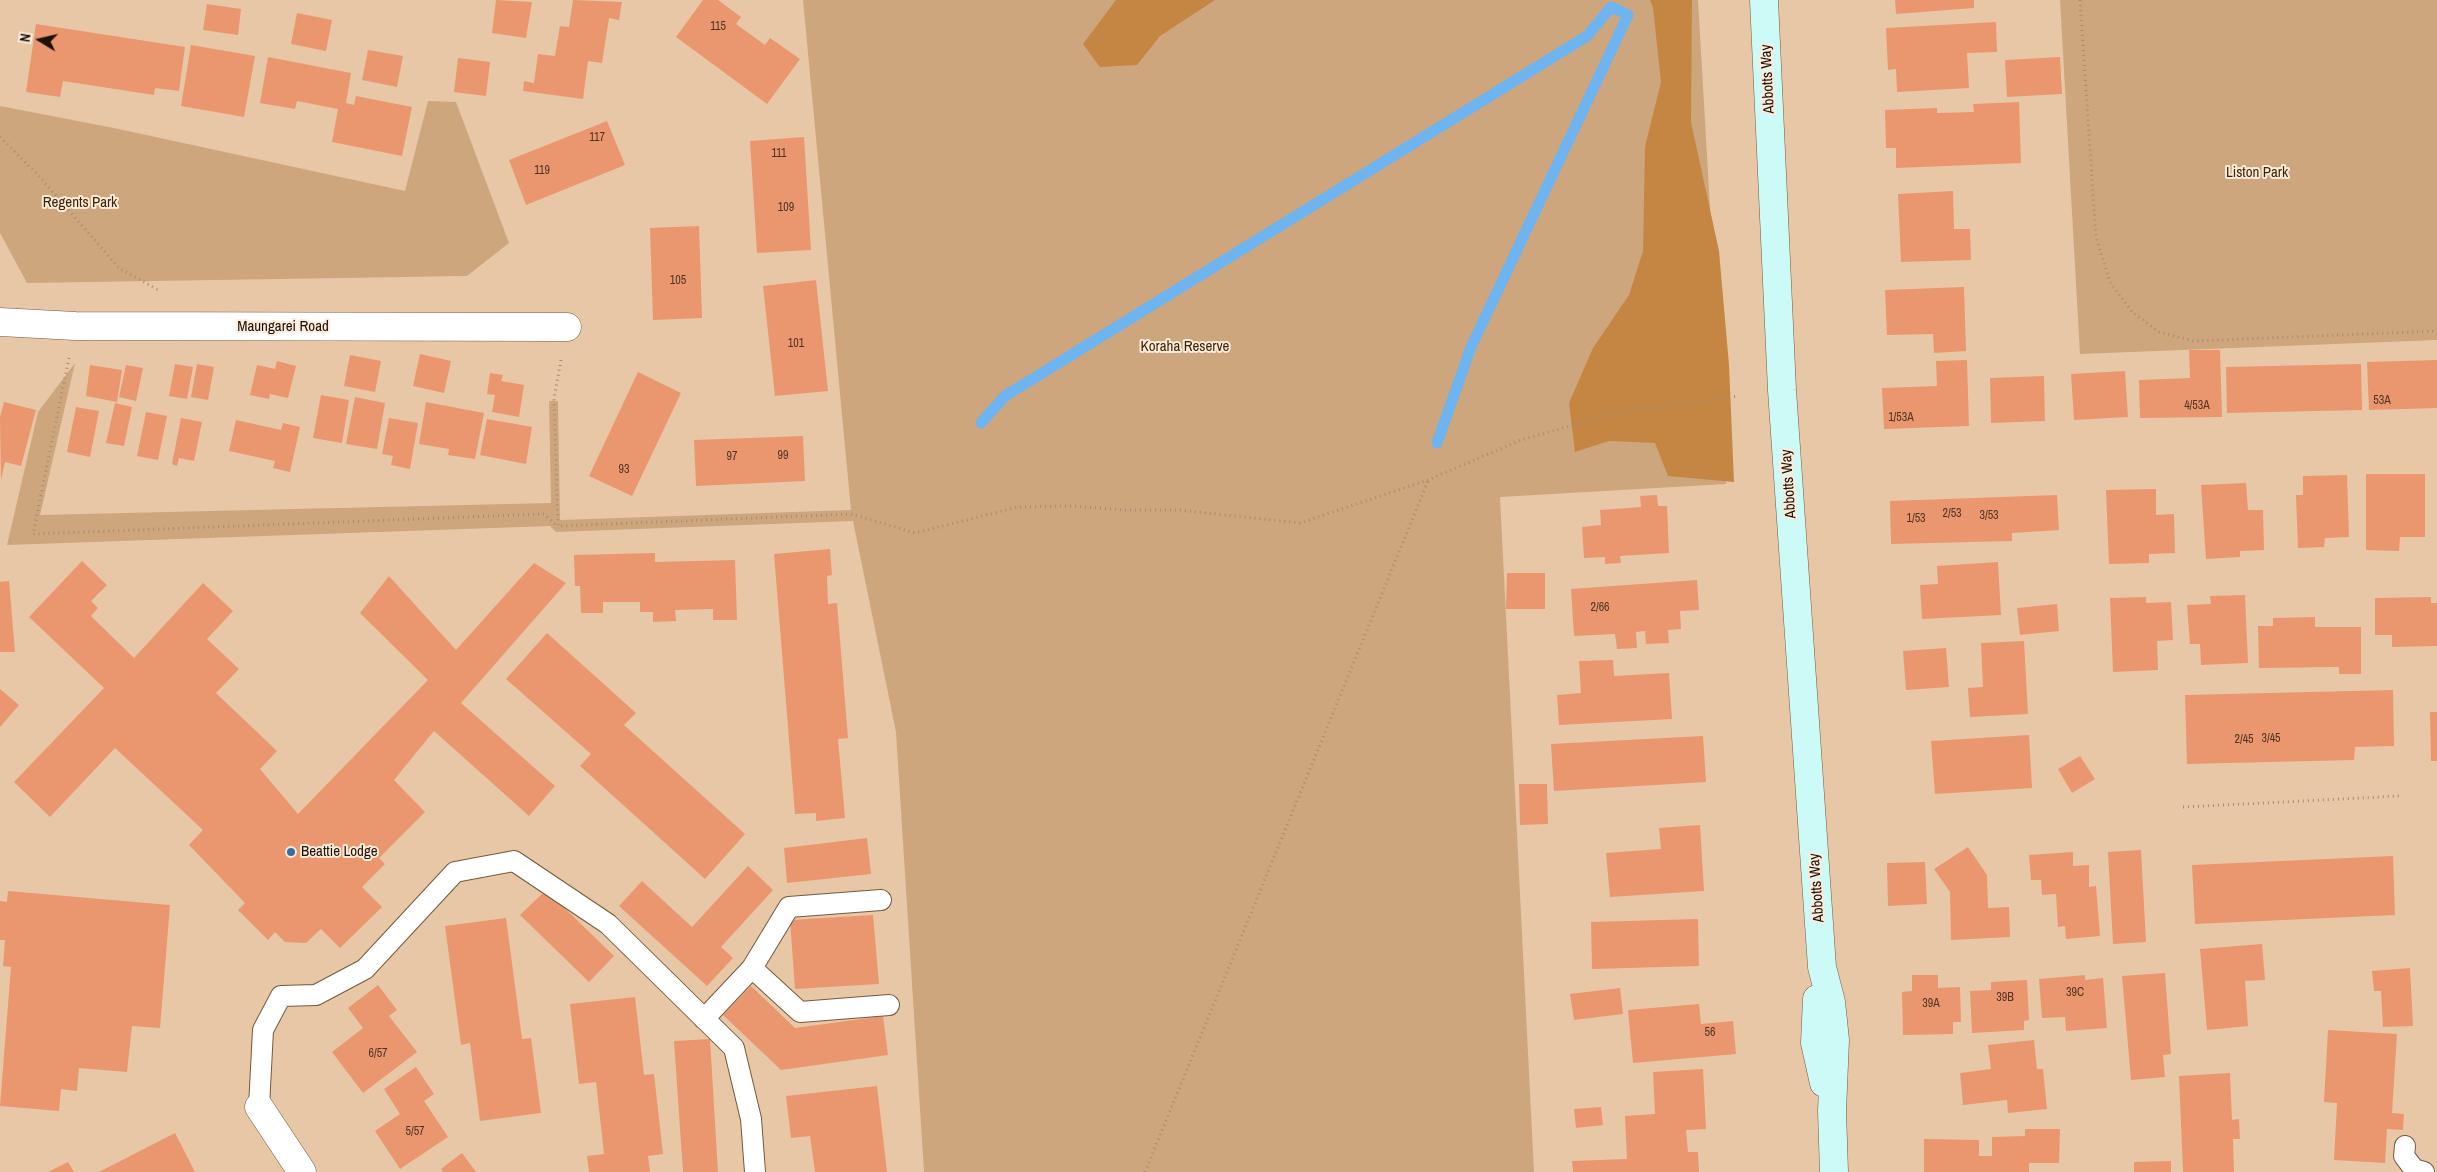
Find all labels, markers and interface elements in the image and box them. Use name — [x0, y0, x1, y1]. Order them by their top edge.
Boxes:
north arrow — [15, 15, 65, 65]
house number: 115 — [710, 20, 726, 34]
text: N — [16, 32, 35, 43]
street label: Abbotts Way — [1757, 44, 1779, 114]
house number: 117 — [589, 131, 605, 145]
house number: 111 — [772, 147, 786, 161]
house number: 119 — [534, 164, 550, 178]
park label: Liston Park — [2226, 164, 2288, 182]
park label: Regents Park — [43, 194, 117, 212]
house number: 109 — [778, 201, 794, 215]
house number: 105 — [670, 274, 686, 288]
street label: Maungarei Road — [237, 318, 329, 336]
house number: 101 — [788, 337, 804, 351]
park label: Koraha Reserve — [1141, 338, 1229, 356]
house number: 53A — [2373, 394, 2391, 408]
house number: 4/53A — [2184, 399, 2210, 413]
house number: 1/53A — [1888, 411, 1914, 425]
house number: 99 — [778, 449, 788, 463]
street label: Abbotts Way — [1778, 449, 1800, 519]
house number: 97 — [727, 450, 737, 464]
house number: 93 — [619, 463, 629, 477]
house number: 2/53 — [1942, 507, 1962, 521]
house number: 3/53 — [1979, 509, 1999, 523]
house number: 1/53 — [1906, 512, 1926, 526]
house number: 2/66 — [1590, 601, 1610, 615]
house number: 3/45 — [2261, 732, 2281, 746]
house number: 2/45 — [2234, 733, 2254, 747]
place label: Beattie Lodge — [301, 843, 378, 861]
marker: Beattie Lodge — [285, 846, 297, 858]
street label: Abbotts Way — [1806, 853, 1828, 923]
house number: 39C — [2066, 986, 2084, 1000]
house number: 39B — [1996, 991, 2014, 1005]
house number: 39A — [1922, 997, 1940, 1011]
house number: 56 — [1705, 1026, 1715, 1040]
house number: 6/57 — [368, 1047, 388, 1061]
house number: 5/57 — [405, 1125, 425, 1139]

